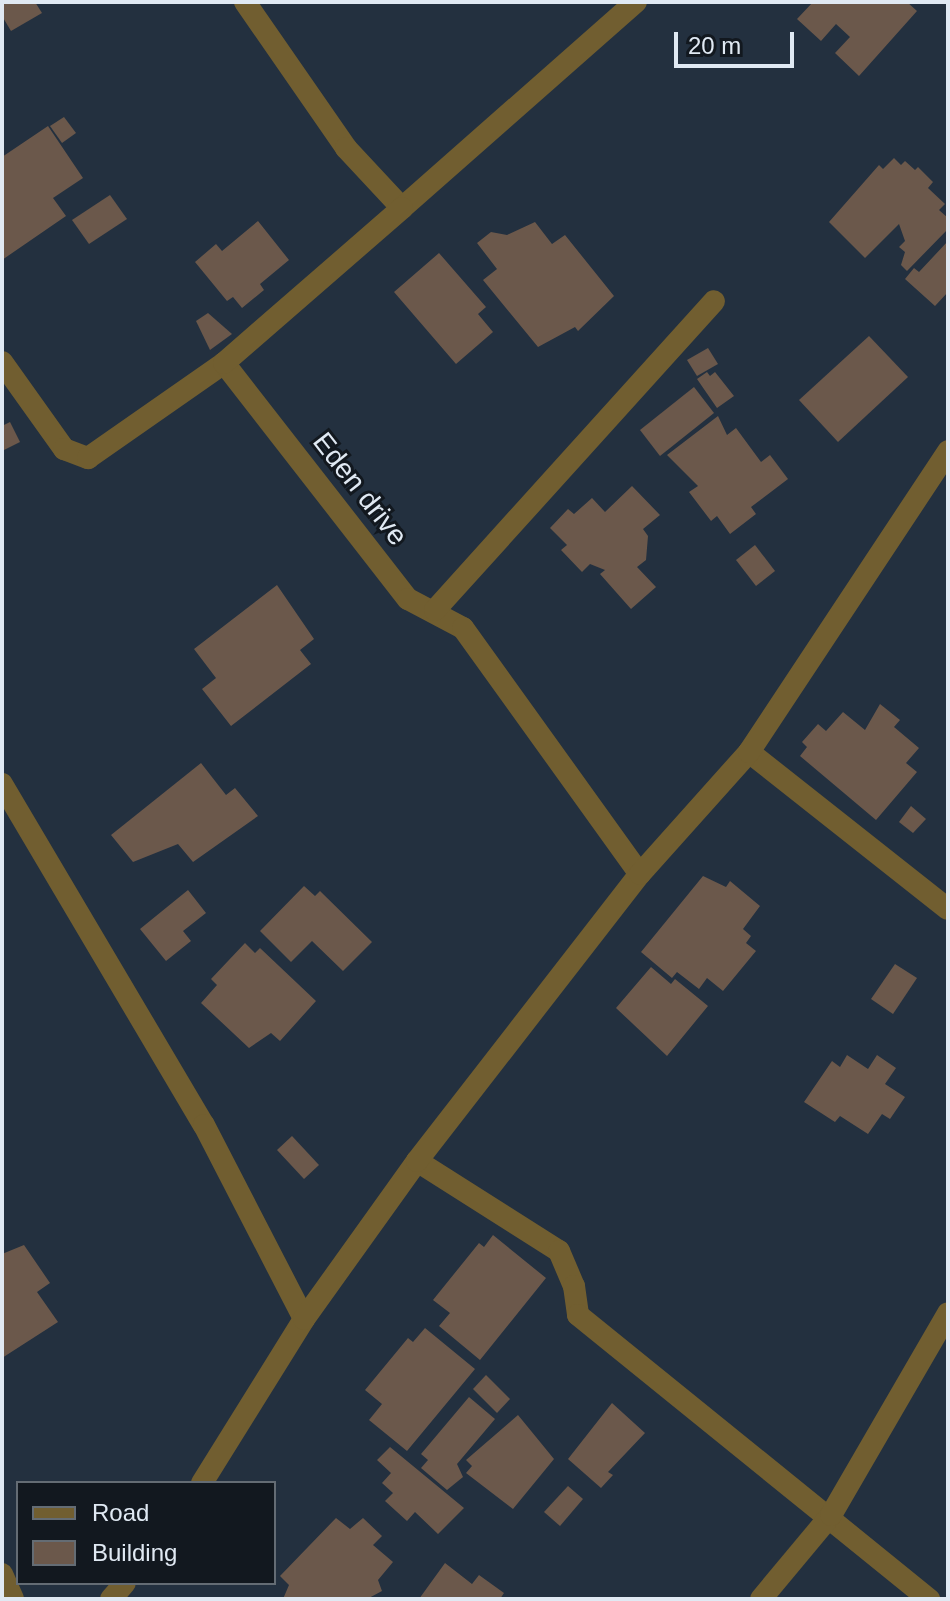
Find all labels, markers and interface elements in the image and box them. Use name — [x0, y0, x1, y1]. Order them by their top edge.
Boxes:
scale bar — [678, 16, 798, 66]
text: 20 m — [688, 32, 741, 59]
street label: Eden drive — [306, 426, 414, 552]
legend — [16, 1481, 276, 1585]
text: Road — [92, 1499, 149, 1526]
text: Building — [92, 1539, 177, 1566]

